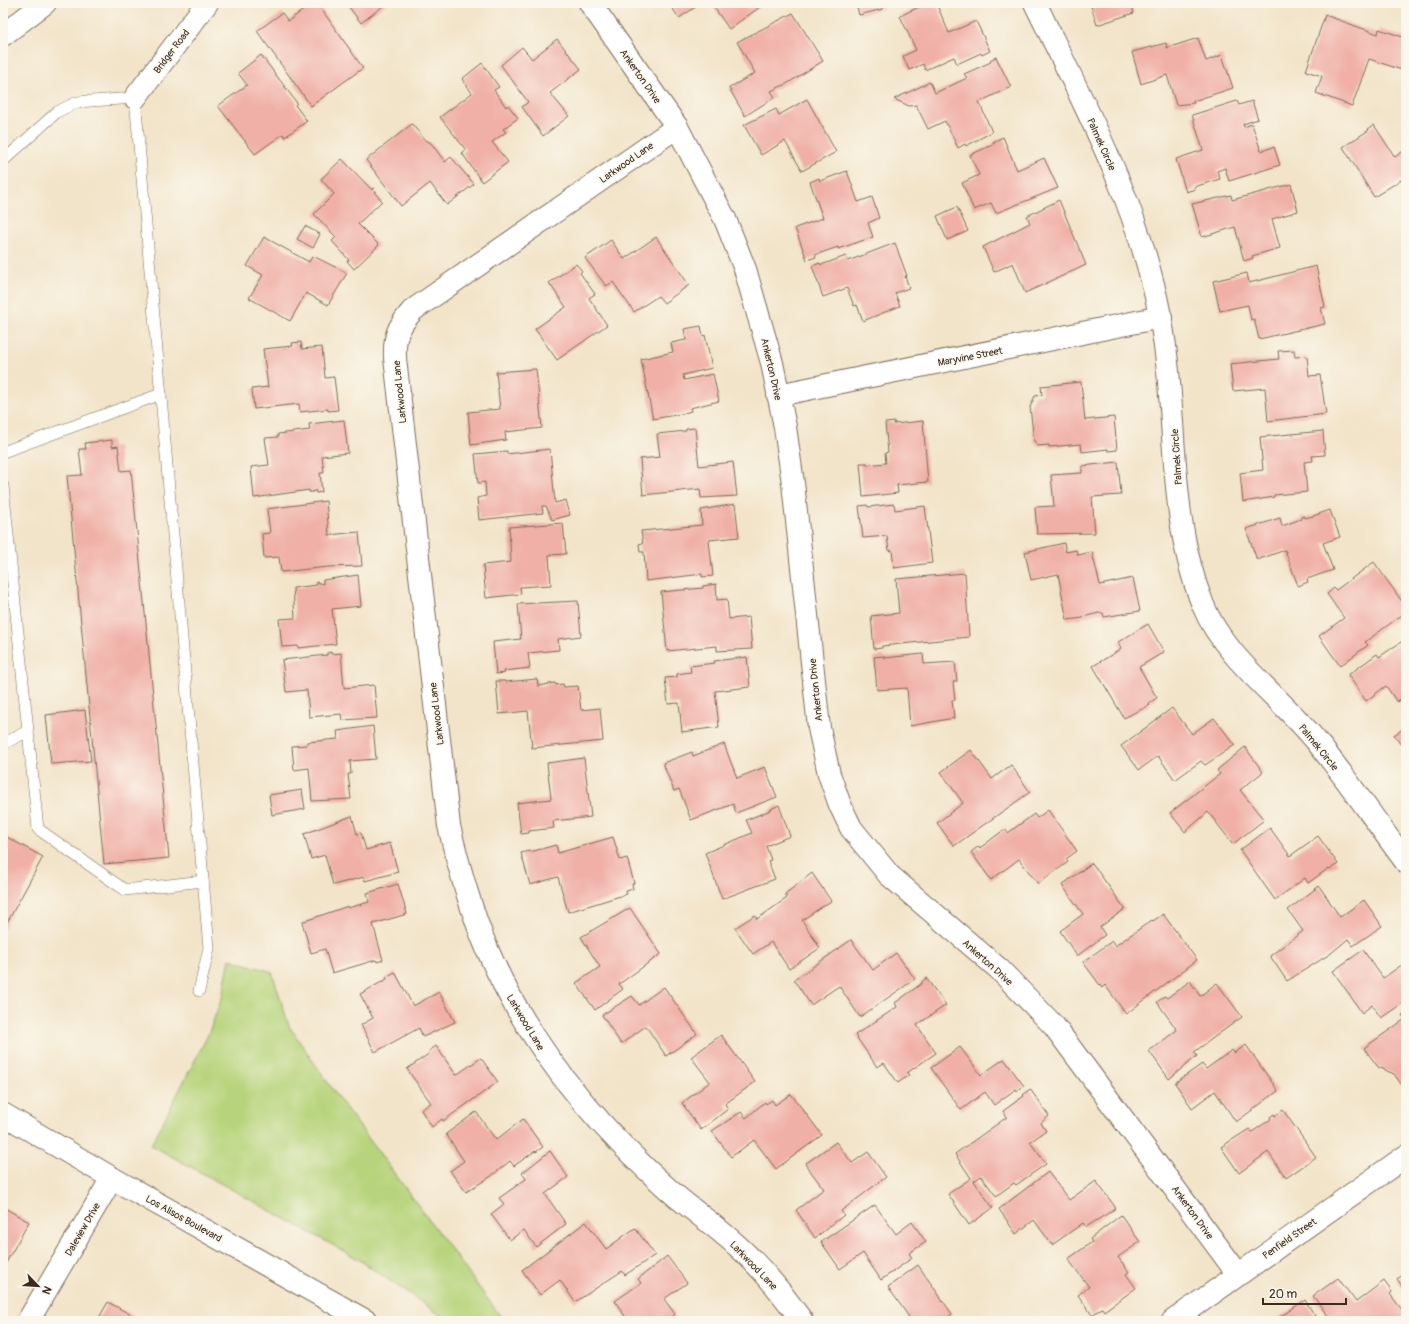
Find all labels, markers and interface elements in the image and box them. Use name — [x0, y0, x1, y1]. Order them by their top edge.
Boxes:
street label: Bridger Road — [151, 27, 192, 76]
street label: Ankerton Drive — [617, 47, 663, 106]
street label: Palmek Circle — [1084, 116, 1118, 173]
street label: Larkwood Lane — [597, 140, 656, 186]
street label: Ankerton Drive — [758, 337, 784, 401]
street label: Maryvine Street — [937, 345, 1005, 369]
street label: Larkwood Lane — [391, 360, 409, 424]
street label: Palmek Circle — [1169, 428, 1185, 485]
street label: Ankerton Drive — [807, 658, 825, 722]
street label: Larkwood Lane — [427, 682, 447, 746]
street label: Palmek Circle — [1296, 722, 1341, 773]
street label: Ankerton Drive — [960, 937, 1015, 988]
street label: Larkwood Lane — [504, 992, 547, 1053]
street label: Ankerton Drive — [1169, 1183, 1216, 1242]
street label: Los Alisos Boulevard — [143, 1193, 224, 1245]
street label: Daleview Drive — [63, 1201, 103, 1258]
street label: Penfield Street — [1260, 1215, 1320, 1262]
street label: Larkwood Lane — [727, 1239, 780, 1293]
north arrow — [18, 1266, 58, 1306]
scale bar — [1263, 1280, 1346, 1306]
text: N — [39, 1284, 54, 1297]
text: 20 m — [1269, 1287, 1298, 1302]

